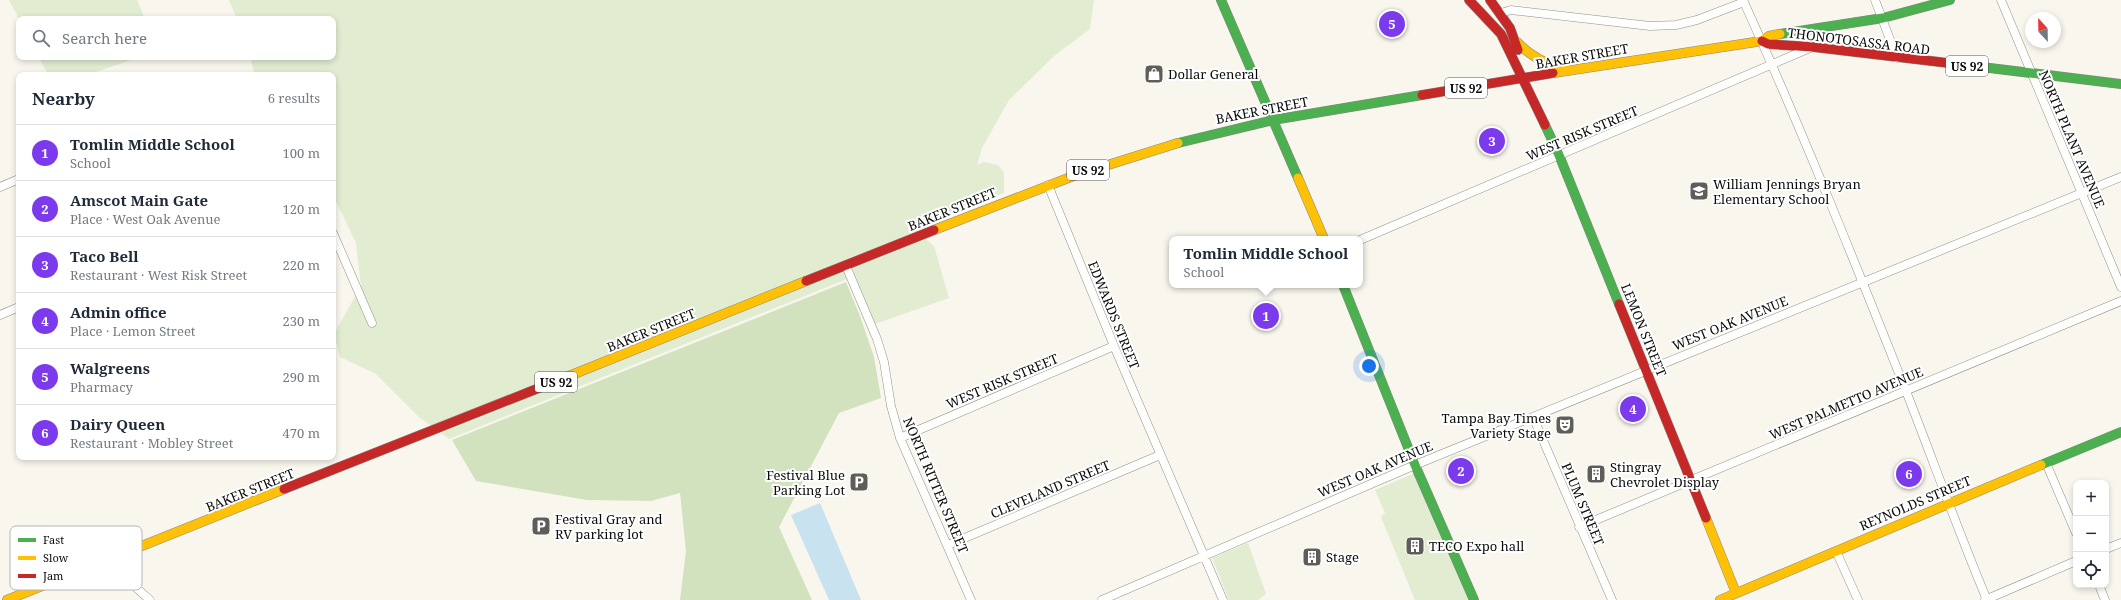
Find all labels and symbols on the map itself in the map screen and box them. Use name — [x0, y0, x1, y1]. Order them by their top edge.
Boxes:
pin: 5 — [1379, 9, 1405, 39]
north arrow — [2025, 12, 2061, 48]
street label: THONOTOSASSA ROAD — [1787, 23, 1931, 59]
street label: BAKER STREET — [1534, 39, 1630, 73]
road number: US 92 — [1946, 56, 1988, 76]
shop icon: Dollar General — [1143, 63, 1165, 85]
place label: Dollar General — [1168, 65, 1259, 83]
street label: NORTH PLANT AVENUE — [2035, 67, 2109, 211]
road number: US 92 — [1445, 78, 1487, 98]
street label: BAKER STREET — [1214, 92, 1310, 128]
street label: WEST RISK STREET — [1523, 101, 1641, 165]
pin: 3 — [1479, 126, 1505, 156]
road number: US 92 — [1067, 160, 1109, 180]
place label: William Jennings Bryan Elementary School — [1713, 175, 1861, 208]
school or university icon: William Jennings Bryan Elementary School — [1688, 180, 1710, 202]
street label: BAKER STREET — [905, 183, 999, 235]
street label: EDWARDS STREET — [1084, 258, 1144, 372]
street label: LEMON STREET — [1617, 281, 1671, 379]
street label: WEST OAK AVENUE — [1669, 292, 1791, 354]
pin: 1 — [1253, 301, 1279, 331]
street label: BAKER STREET — [604, 304, 698, 356]
street label: WEST RISK STREET — [943, 349, 1061, 413]
your location — [1359, 356, 1379, 376]
street label: WEST PALMETTO AVENUE — [1766, 362, 1926, 444]
road number: US 92 — [535, 372, 577, 392]
pin: 4 — [1620, 394, 1646, 424]
place label: Tampa Bay Times Variety Stage — [1442, 409, 1551, 442]
street label: NORTH RITTER STREET — [899, 414, 973, 556]
theatre icon: Tampa Bay Times Variety Stage — [1554, 414, 1576, 436]
street label: WEST OAK AVENUE — [1315, 437, 1435, 501]
street label: CLEVELAND STREET — [987, 456, 1113, 522]
pin: 2 — [1448, 456, 1474, 486]
place label: Stingray Chevrolet Display — [1610, 458, 1720, 491]
pin: 6 — [1896, 459, 1922, 489]
street label: PLUM STREET — [1557, 460, 1609, 548]
building icon: Stingray Chevrolet Display — [1585, 463, 1607, 485]
street label: BAKER STREET — [203, 464, 297, 516]
place label: Festival Blue Parking Lot — [766, 466, 845, 499]
parking icon: Festival Blue Parking Lot — [848, 471, 870, 493]
street label: REYNOLDS STREET — [1856, 471, 1974, 535]
place label: Festival Gray and RV parking lot — [555, 510, 663, 543]
parking icon: Festival Gray and RV parking lot — [530, 515, 552, 537]
legend — [10, 526, 142, 590]
text: Fast — [43, 532, 64, 547]
building icon: TECO Expo hall — [1404, 535, 1426, 557]
place label: TECO Expo hall — [1429, 537, 1524, 555]
building icon: Stage — [1301, 546, 1323, 568]
place label: Stage — [1326, 548, 1359, 566]
text: Slow — [43, 550, 69, 565]
text: Jam — [42, 568, 64, 583]

